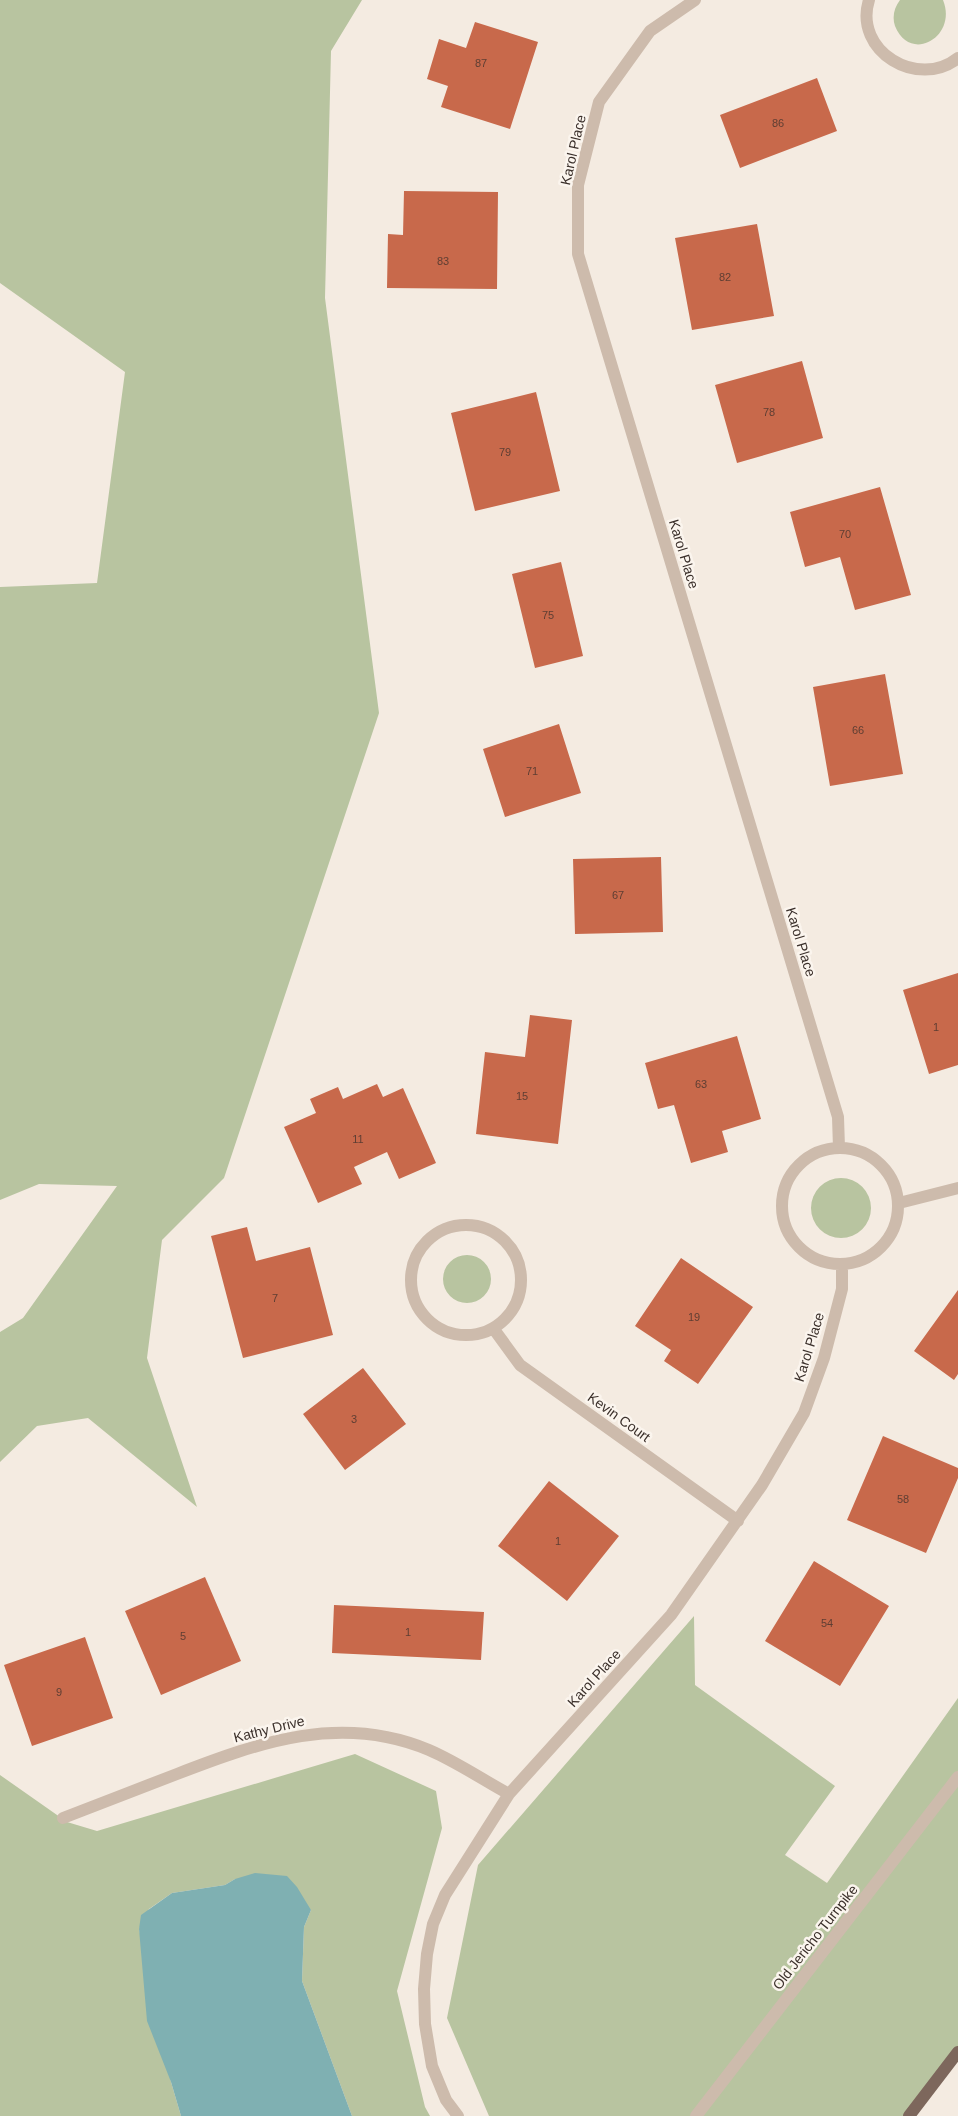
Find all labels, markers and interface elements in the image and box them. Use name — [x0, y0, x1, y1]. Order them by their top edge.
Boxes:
house number: 87 — [475, 57, 487, 69]
street label: Karol Place — [557, 113, 589, 187]
house number: 86 — [772, 117, 784, 129]
house number: 83 — [437, 255, 449, 267]
house number: 82 — [719, 271, 731, 283]
house number: 78 — [763, 406, 775, 418]
house number: 79 — [499, 446, 511, 458]
street label: Karol Place — [666, 517, 702, 591]
house number: 70 — [839, 528, 851, 540]
house number: 75 — [542, 609, 554, 621]
house number: 66 — [852, 724, 864, 736]
house number: 71 — [526, 765, 538, 777]
house number: 67 — [612, 889, 624, 901]
street label: Karol Place — [783, 905, 819, 979]
house number: 1 — [933, 1021, 939, 1033]
house number: 63 — [695, 1078, 707, 1090]
house number: 15 — [516, 1090, 528, 1102]
house number: 11 — [352, 1133, 364, 1145]
house number: 7 — [272, 1292, 278, 1304]
street label: Karol Place — [791, 1310, 827, 1384]
house number: 19 — [688, 1311, 700, 1323]
street label: Kevin Court — [585, 1389, 653, 1445]
house number: 3 — [351, 1413, 357, 1425]
house number: 58 — [897, 1493, 909, 1505]
house number: 1 — [555, 1535, 561, 1547]
house number: 54 — [821, 1617, 833, 1629]
house number: 1 — [405, 1626, 411, 1638]
house number: 5 — [180, 1630, 186, 1642]
street label: Karol Place — [564, 1646, 624, 1710]
house number: 9 — [56, 1686, 62, 1698]
street label: Kathy Drive — [232, 1712, 306, 1746]
street label: Old Jericho Turnpike — [769, 1881, 861, 1993]

